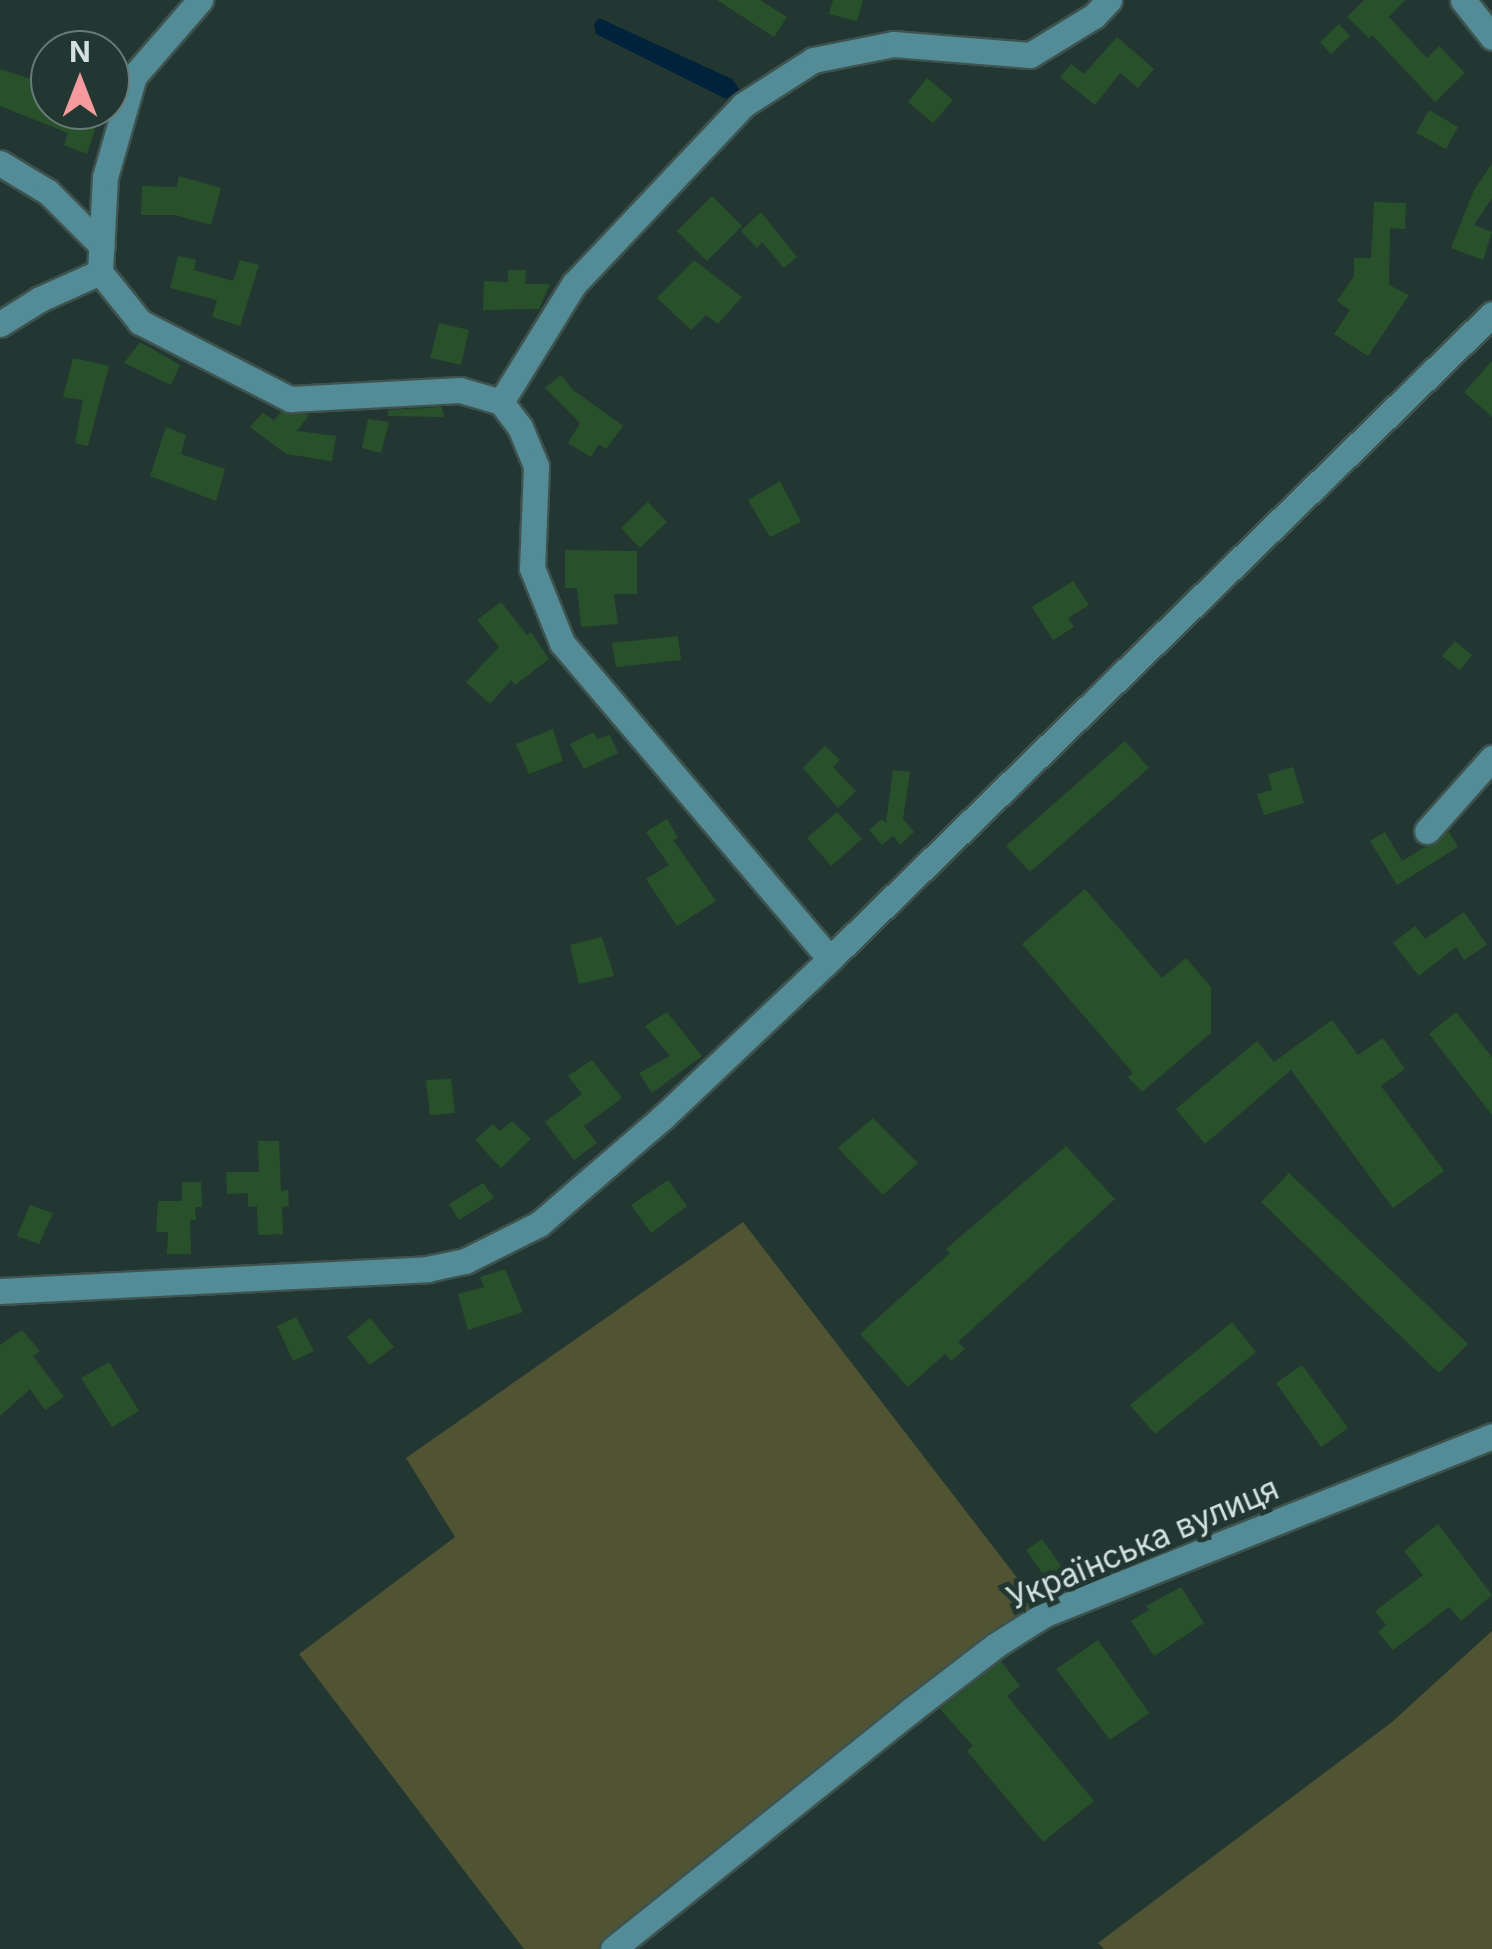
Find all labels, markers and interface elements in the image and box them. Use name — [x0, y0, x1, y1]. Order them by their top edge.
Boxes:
north arrow — [30, 30, 130, 130]
text: N — [69, 35, 91, 69]
street label: Українська вулиця — [1002, 1469, 1284, 1619]

